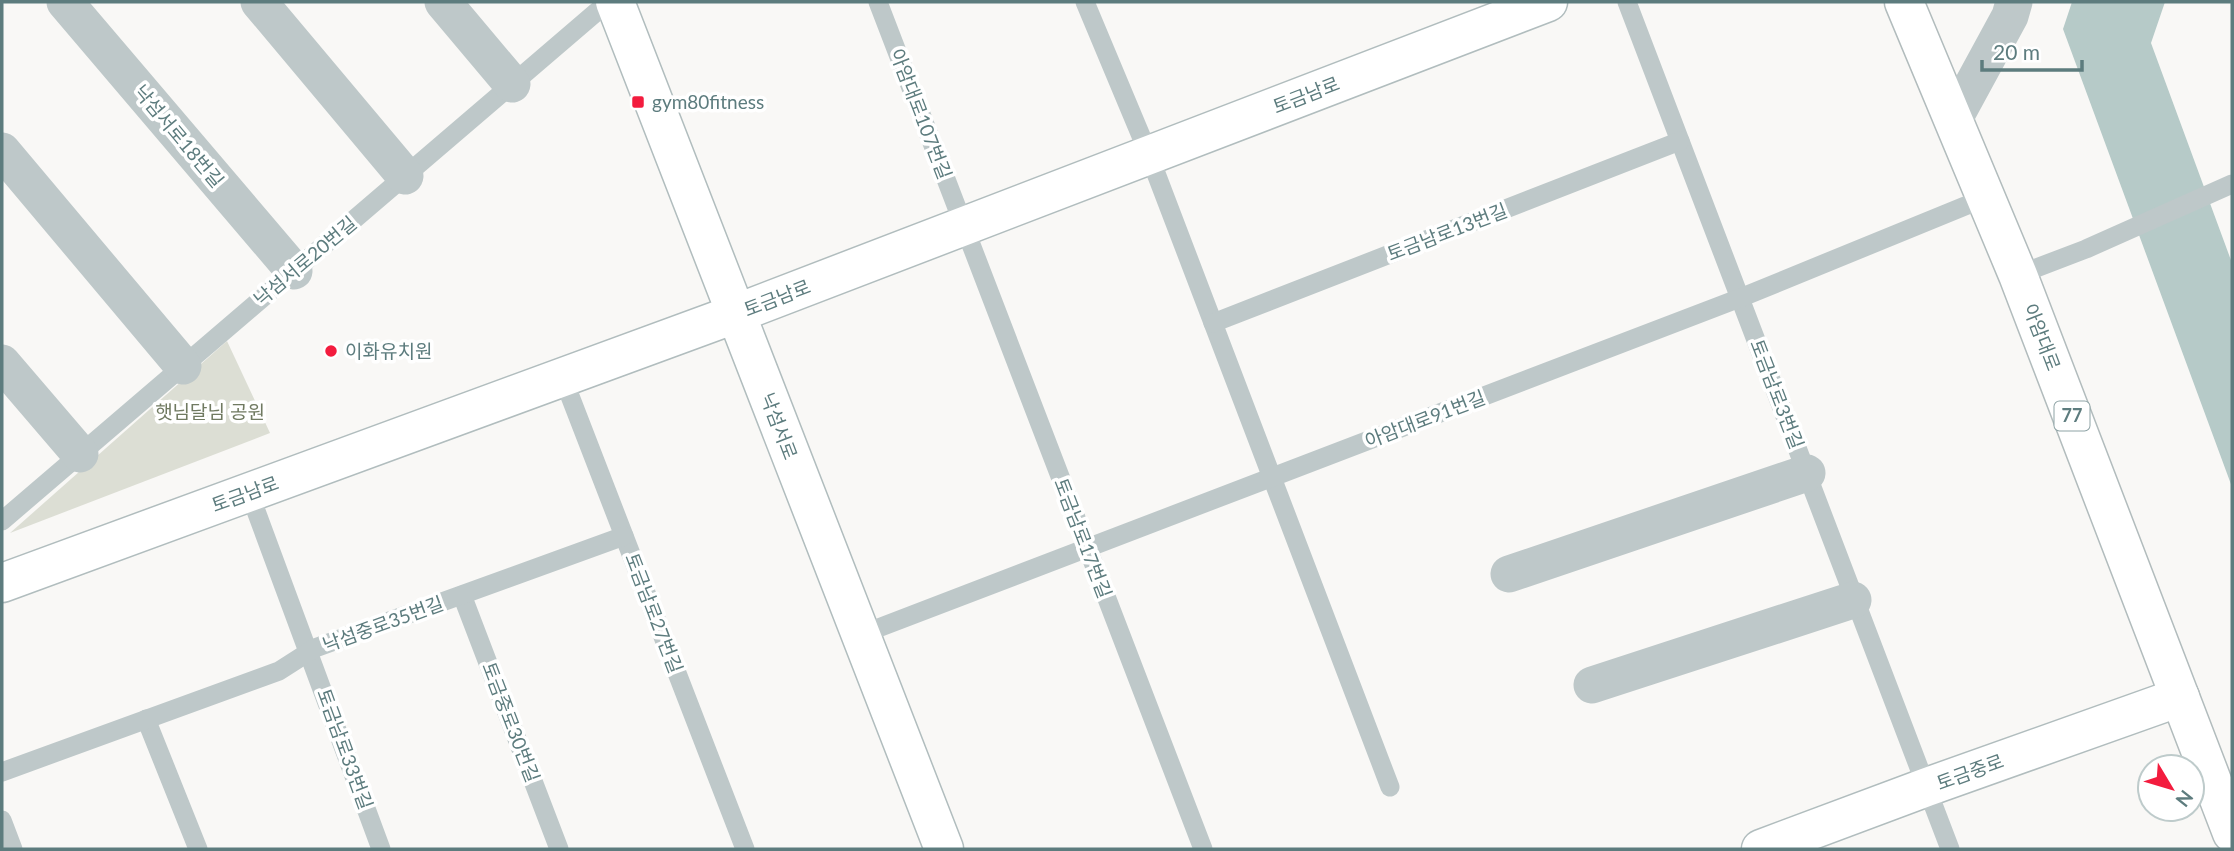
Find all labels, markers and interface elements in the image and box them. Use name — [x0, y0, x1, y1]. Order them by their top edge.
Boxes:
scale bar — [1982, 28, 2082, 72]
text: 20 m — [1993, 39, 2040, 64]
street label: 아암대로107번길 — [886, 45, 957, 182]
street label: 토금남로 — [1269, 71, 1343, 118]
street label: 낙섬서로18번길 — [130, 80, 229, 192]
place label: gym80fitness — [652, 90, 764, 113]
marker: gym80fitness — [630, 94, 646, 110]
street label: 토금남로13번길 — [1383, 198, 1510, 265]
street label: 낙섬서로20번길 — [249, 211, 361, 310]
street label: 토금남로 — [740, 274, 814, 321]
street label: 아암대로 — [2019, 300, 2066, 374]
street label: 토금남로3번길 — [1746, 336, 1809, 452]
place label: 이화유치원 — [345, 339, 432, 362]
marker: 이화유치원 — [323, 343, 339, 359]
street label: 아암대로91번길 — [1361, 385, 1488, 452]
street label: 낙섬서로 — [756, 389, 803, 463]
park label: 햇님달님 공원 — [155, 400, 265, 423]
road number: 77 — [2054, 402, 2090, 430]
street label: 토금남로 — [208, 471, 282, 516]
street label: 토금남로17번길 — [1050, 474, 1117, 601]
street label: 토금남로27번길 — [621, 549, 688, 676]
street label: 낙섬중로35번길 — [319, 591, 446, 656]
street label: 토금중로30번길 — [478, 658, 545, 785]
street label: 토금남로33번길 — [313, 685, 378, 812]
street label: 토금중로 — [1933, 749, 2007, 794]
north arrow — [2136, 753, 2206, 823]
text: N — [2171, 786, 2198, 812]

